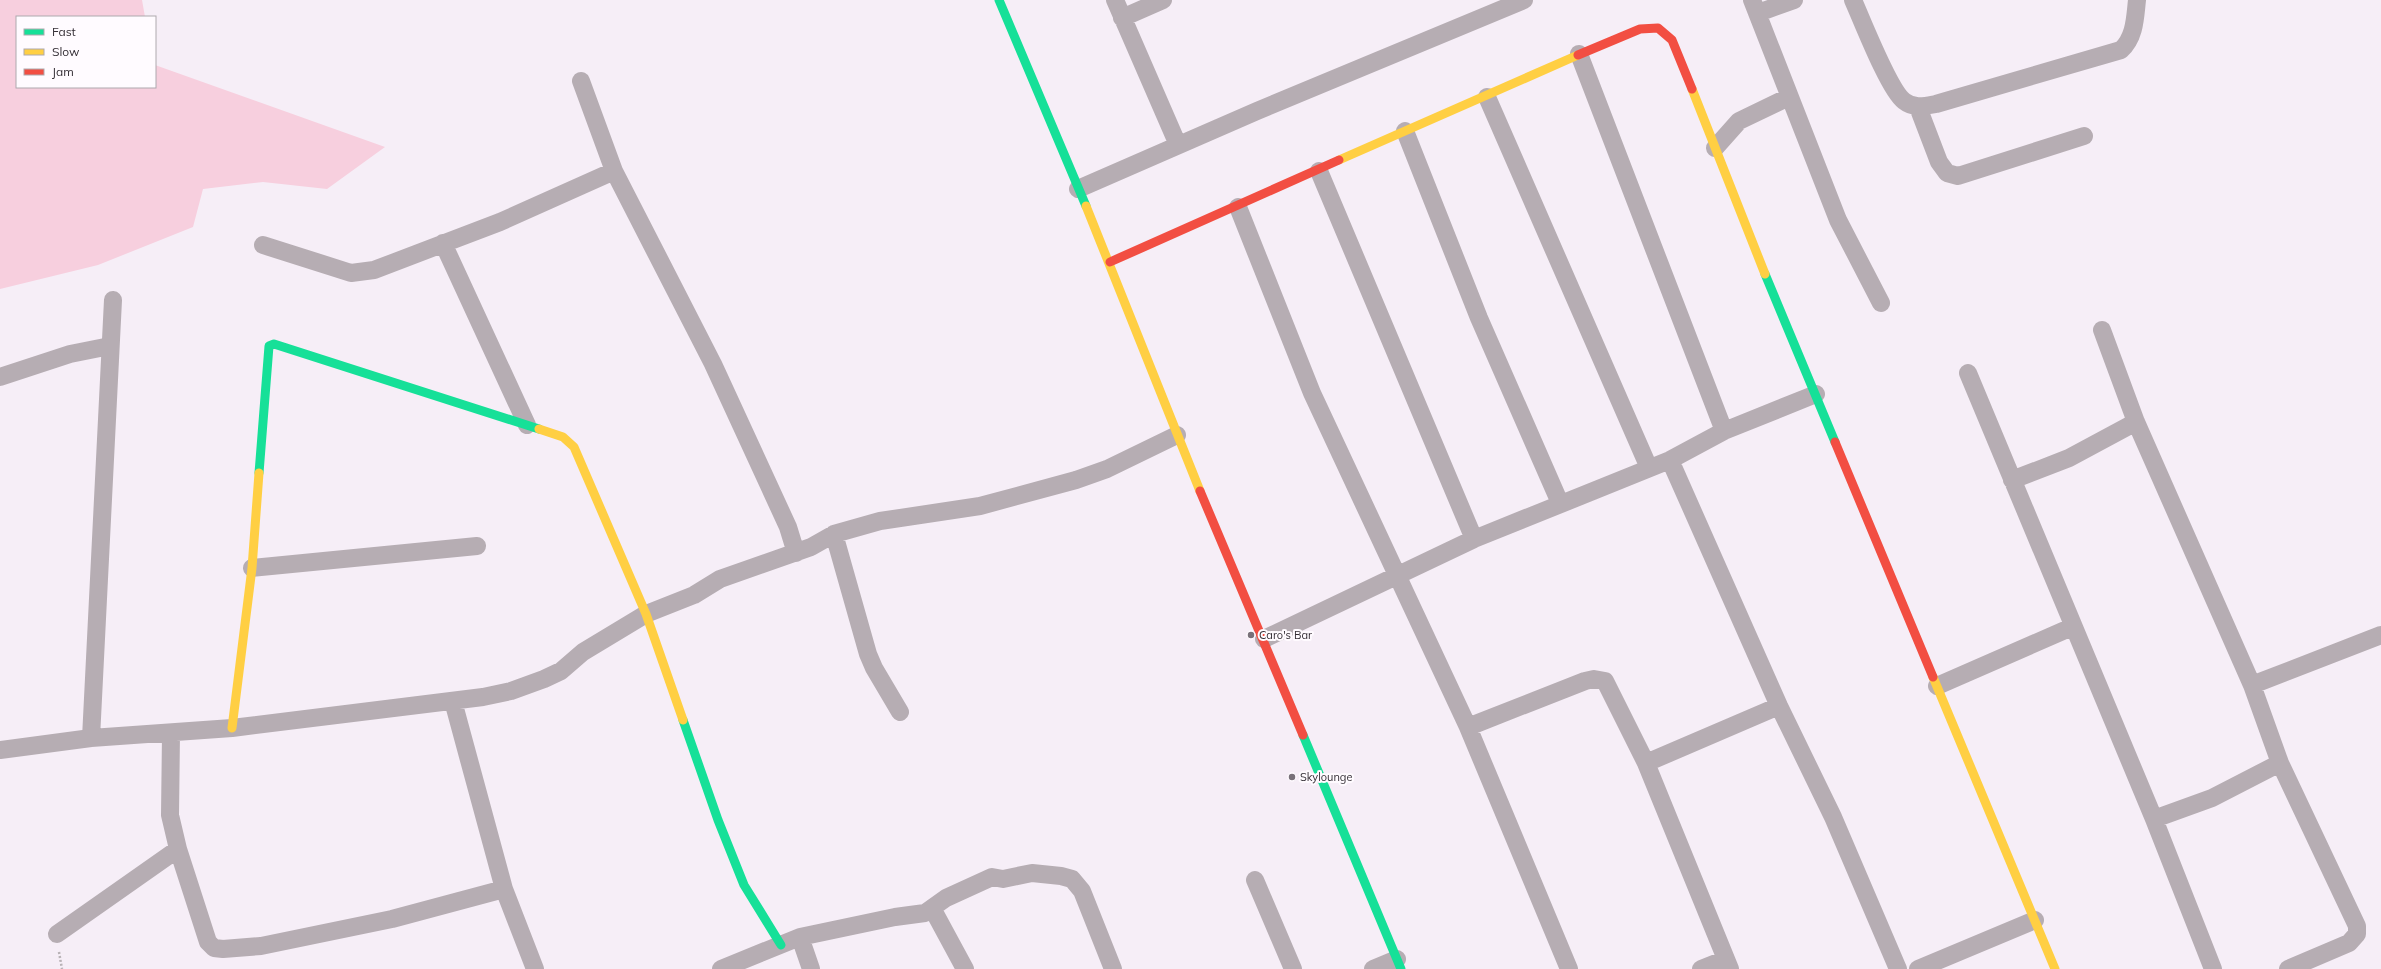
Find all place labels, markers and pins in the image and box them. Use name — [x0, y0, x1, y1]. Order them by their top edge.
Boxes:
place label: Caro's Bar — [1259, 628, 1312, 642]
marker: Caro's Bar — [1246, 630, 1256, 640]
place label: Skylounge — [1300, 770, 1353, 784]
marker: Skylounge — [1287, 772, 1297, 782]

